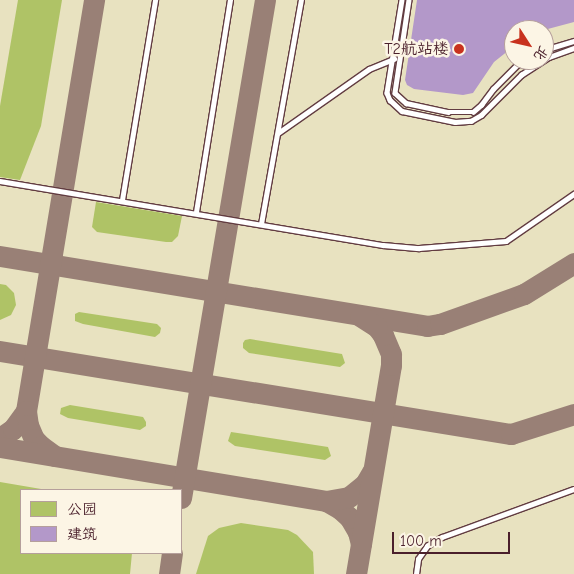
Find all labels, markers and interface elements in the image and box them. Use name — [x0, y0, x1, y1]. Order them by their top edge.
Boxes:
north arrow — [504, 20, 554, 70]
place label: T2航站楼 — [384, 39, 449, 59]
marker: T2航站楼 — [453, 43, 465, 55]
text: 北 — [530, 43, 552, 64]
legend — [20, 489, 182, 554]
text: 公园 — [67, 500, 97, 518]
scale bar — [394, 522, 512, 554]
text: 建筑 — [67, 525, 97, 543]
text: 100 m — [400, 532, 442, 550]

